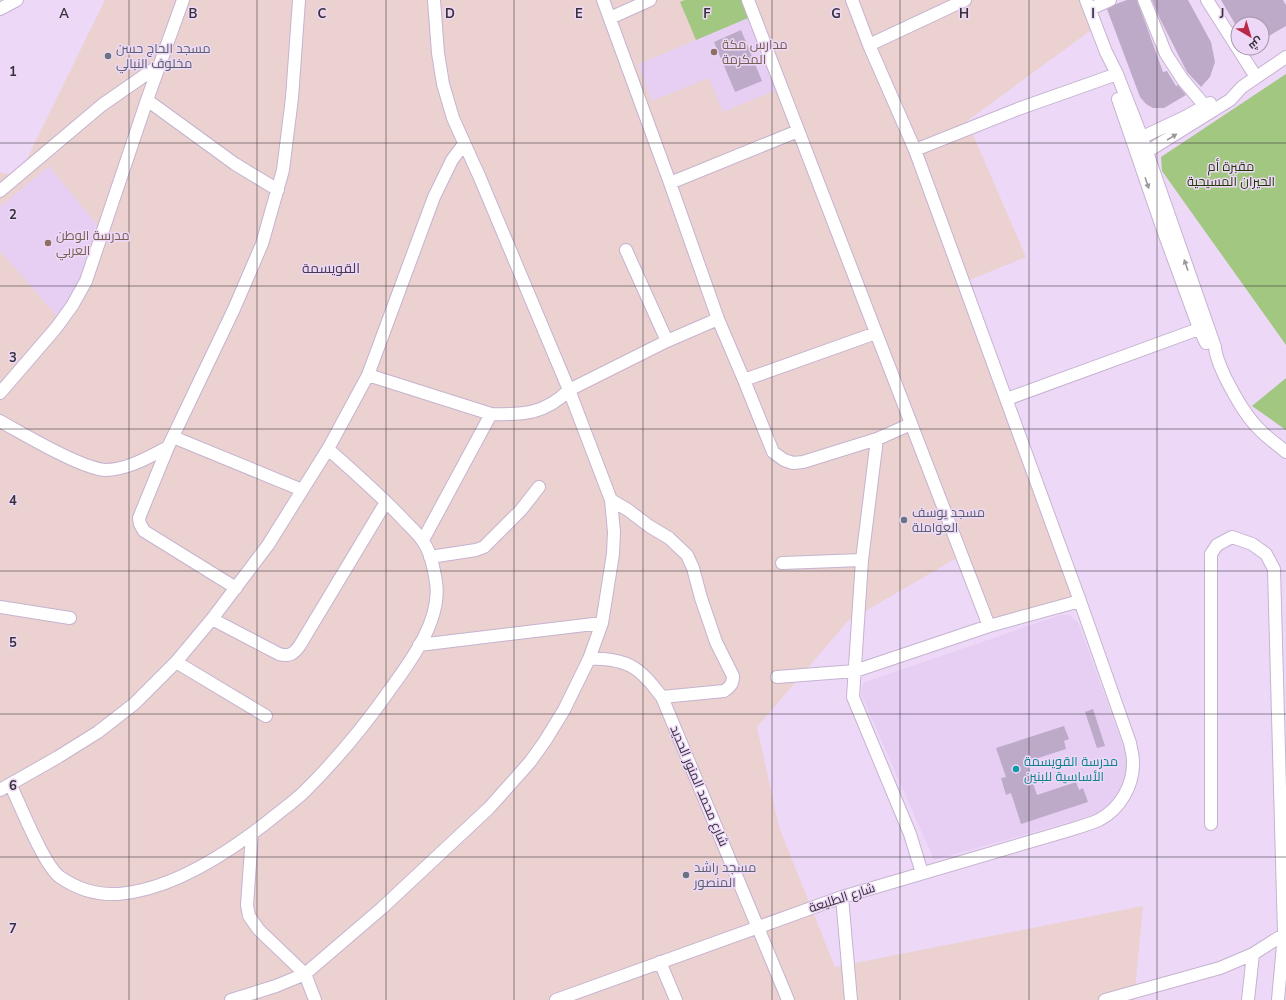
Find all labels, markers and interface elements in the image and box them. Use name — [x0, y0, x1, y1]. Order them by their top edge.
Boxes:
text: A — [59, 5, 69, 23]
text: B — [189, 5, 198, 23]
text: C — [318, 5, 327, 23]
text: D — [445, 5, 455, 23]
text: E — [575, 5, 583, 23]
text: F — [703, 5, 711, 23]
text: G — [831, 5, 841, 23]
text: H — [959, 5, 969, 23]
text: I — [1091, 5, 1095, 23]
text: J — [1219, 5, 1224, 23]
north arrow — [1230, 16, 1270, 56]
text: ش — [1246, 33, 1266, 54]
place label: مدارس مكة المكرمة — [722, 36, 788, 69]
place label: مسجد الحاج حسن مخلوف النبالي — [116, 40, 211, 74]
marker: مدارس مكة المكرمة — [709, 47, 719, 57]
marker: مسجد الحاج حسن مخلوف النبالي — [103, 51, 113, 61]
text: 1 — [9, 63, 17, 81]
one-way arrow — [1166, 133, 1178, 140]
park label: مقبرة أم الحيران المسيحية — [1187, 158, 1275, 191]
one-way arrow — [1144, 177, 1150, 189]
text: 2 — [9, 206, 17, 224]
place label: مدرسة الوطن العربي — [56, 227, 130, 261]
marker: مدرسة الوطن العربي — [43, 238, 53, 248]
district label: القويسمة — [302, 259, 360, 278]
one-way arrow — [1183, 259, 1189, 271]
text: 3 — [9, 349, 17, 367]
text: 4 — [9, 492, 17, 510]
place label: مسجد يوسف العواملة — [912, 504, 985, 537]
marker: مسجد يوسف العواملة — [899, 515, 909, 525]
text: 5 — [9, 634, 17, 652]
street label: شارع محمد المنور الحديد — [665, 723, 733, 849]
place label: مدرسة القويسمة الأساسية للبنين — [1024, 753, 1118, 786]
marker: مدرسة القويسمة الأساسية للبنين — [1011, 764, 1021, 774]
text: 6 — [9, 777, 17, 795]
place label: مسجد راشد المنصور — [693, 859, 756, 892]
marker: مسجد راشد المنصور — [681, 870, 691, 880]
street label: شارع الطليعة — [806, 879, 878, 917]
text: 7 — [9, 920, 17, 938]

